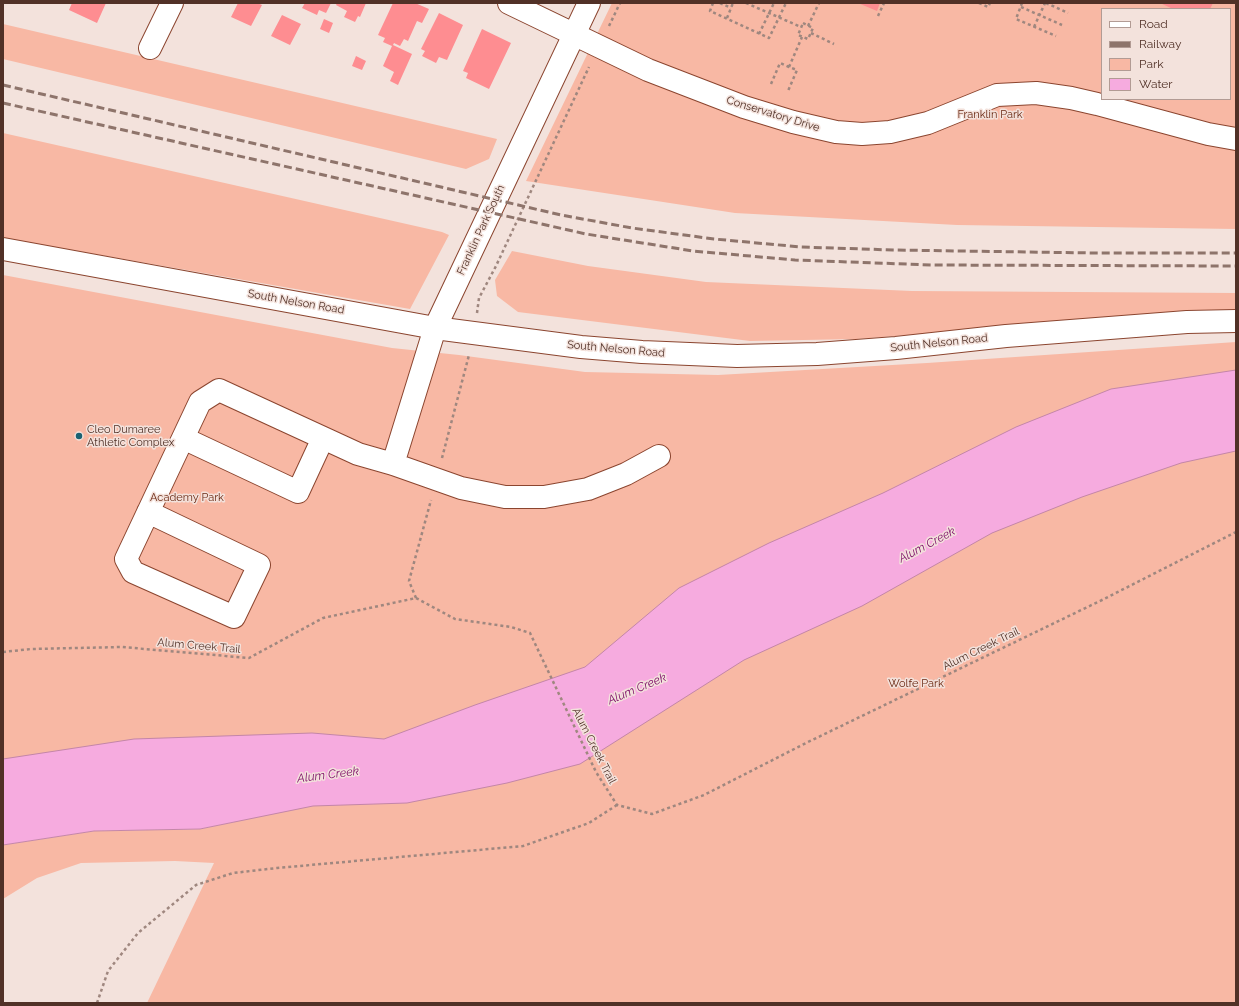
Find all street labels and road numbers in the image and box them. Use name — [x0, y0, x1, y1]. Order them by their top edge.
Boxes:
street label: Conservatory Drive — [725, 94, 821, 134]
street label: Franklin Park South — [454, 183, 508, 277]
street label: South Nelson Road — [247, 287, 345, 317]
street label: South Nelson Road — [890, 331, 988, 355]
street label: South Nelson Road — [567, 338, 665, 360]
street label: Alum Creek Trail — [941, 625, 1021, 673]
street label: Alum Creek Trail — [157, 636, 241, 656]
street label: Alum Creek Trail — [569, 706, 619, 786]

